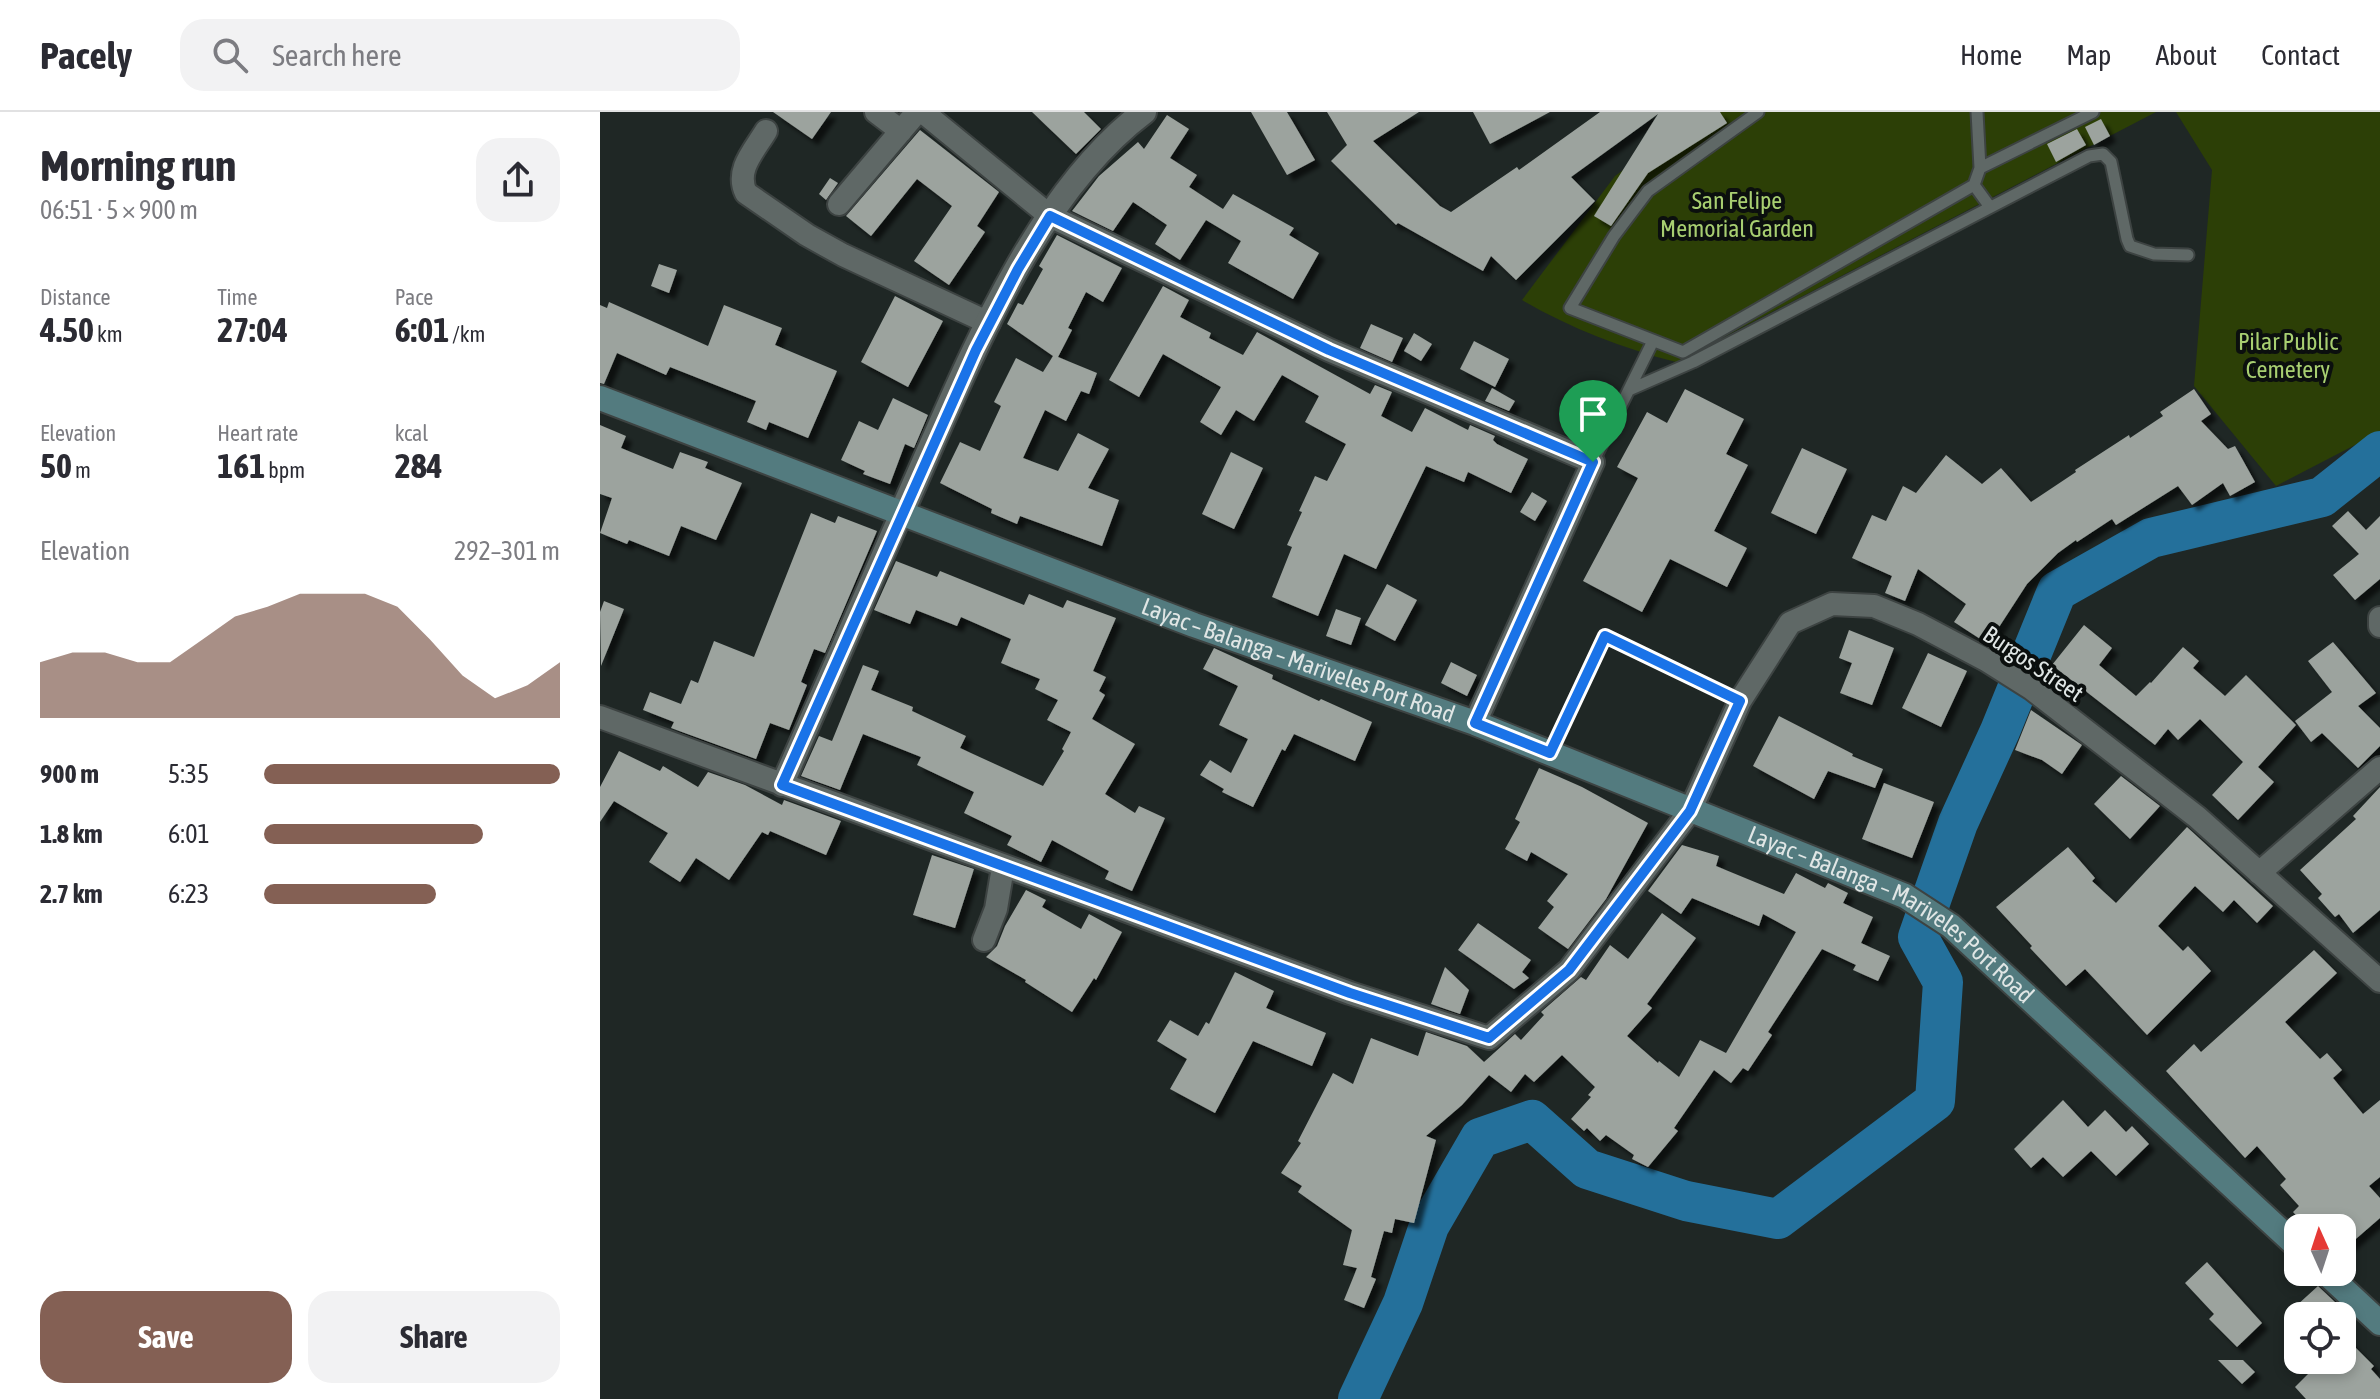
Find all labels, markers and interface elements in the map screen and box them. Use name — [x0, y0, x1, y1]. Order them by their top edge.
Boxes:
search box — [180, 19, 740, 91]
icon: search — [208, 33, 252, 77]
text: Pacely — [40, 34, 132, 77]
text: Search here — [272, 38, 402, 72]
text: Home — [1960, 39, 2022, 71]
text: Map — [2066, 39, 2111, 71]
text: About — [2155, 39, 2217, 71]
text: Contact — [2261, 39, 2340, 71]
button: share — [476, 138, 560, 222]
text: Morning run — [40, 140, 236, 190]
park label: San Felipe Memorial Garden — [1660, 187, 1814, 242]
text: 06:51 · 5 × 900 m — [40, 195, 198, 225]
text: Distance — [40, 284, 111, 310]
text: Time — [217, 284, 257, 310]
text: Pace — [395, 284, 433, 310]
text: 4.50 — [40, 310, 94, 349]
text: 27:04 — [217, 310, 288, 349]
text: 6:01 — [395, 310, 449, 349]
text: km — [94, 321, 123, 347]
text: /km — [449, 321, 485, 347]
park label: Pilar Public Cemetery — [2238, 328, 2338, 383]
pin — [1559, 380, 1627, 462]
icon: arrive — [1571, 392, 1615, 436]
text: Elevation — [40, 420, 116, 446]
text: Heart rate — [217, 420, 298, 446]
text: kcal — [395, 420, 428, 446]
text: 50 — [40, 446, 72, 485]
text: 161 — [217, 446, 265, 485]
text: 284 — [395, 446, 443, 485]
text: m — [72, 457, 91, 483]
text: bpm — [265, 457, 305, 483]
text: Elevation — [40, 536, 130, 566]
text: 292–301 m — [454, 536, 560, 566]
street label: Layac – Balanga – Mariveles Port Road — [1138, 592, 1459, 728]
street label: Burgos Street — [1978, 620, 2089, 707]
text: 900 m — [40, 759, 99, 789]
text: 5:35 — [168, 759, 209, 789]
text: 1.8 km — [40, 819, 103, 849]
text: 6:01 — [168, 819, 210, 849]
street label: Layac – Balanga – Mariveles Port Road — [1744, 820, 2039, 1008]
text: 2.7 km — [40, 879, 103, 909]
text: 6:23 — [168, 879, 209, 909]
north arrow — [2284, 1214, 2356, 1286]
map controls — [2284, 1214, 2356, 1374]
button: Save — [40, 1291, 292, 1383]
button: Share — [308, 1291, 560, 1383]
button: locate — [2284, 1302, 2356, 1374]

